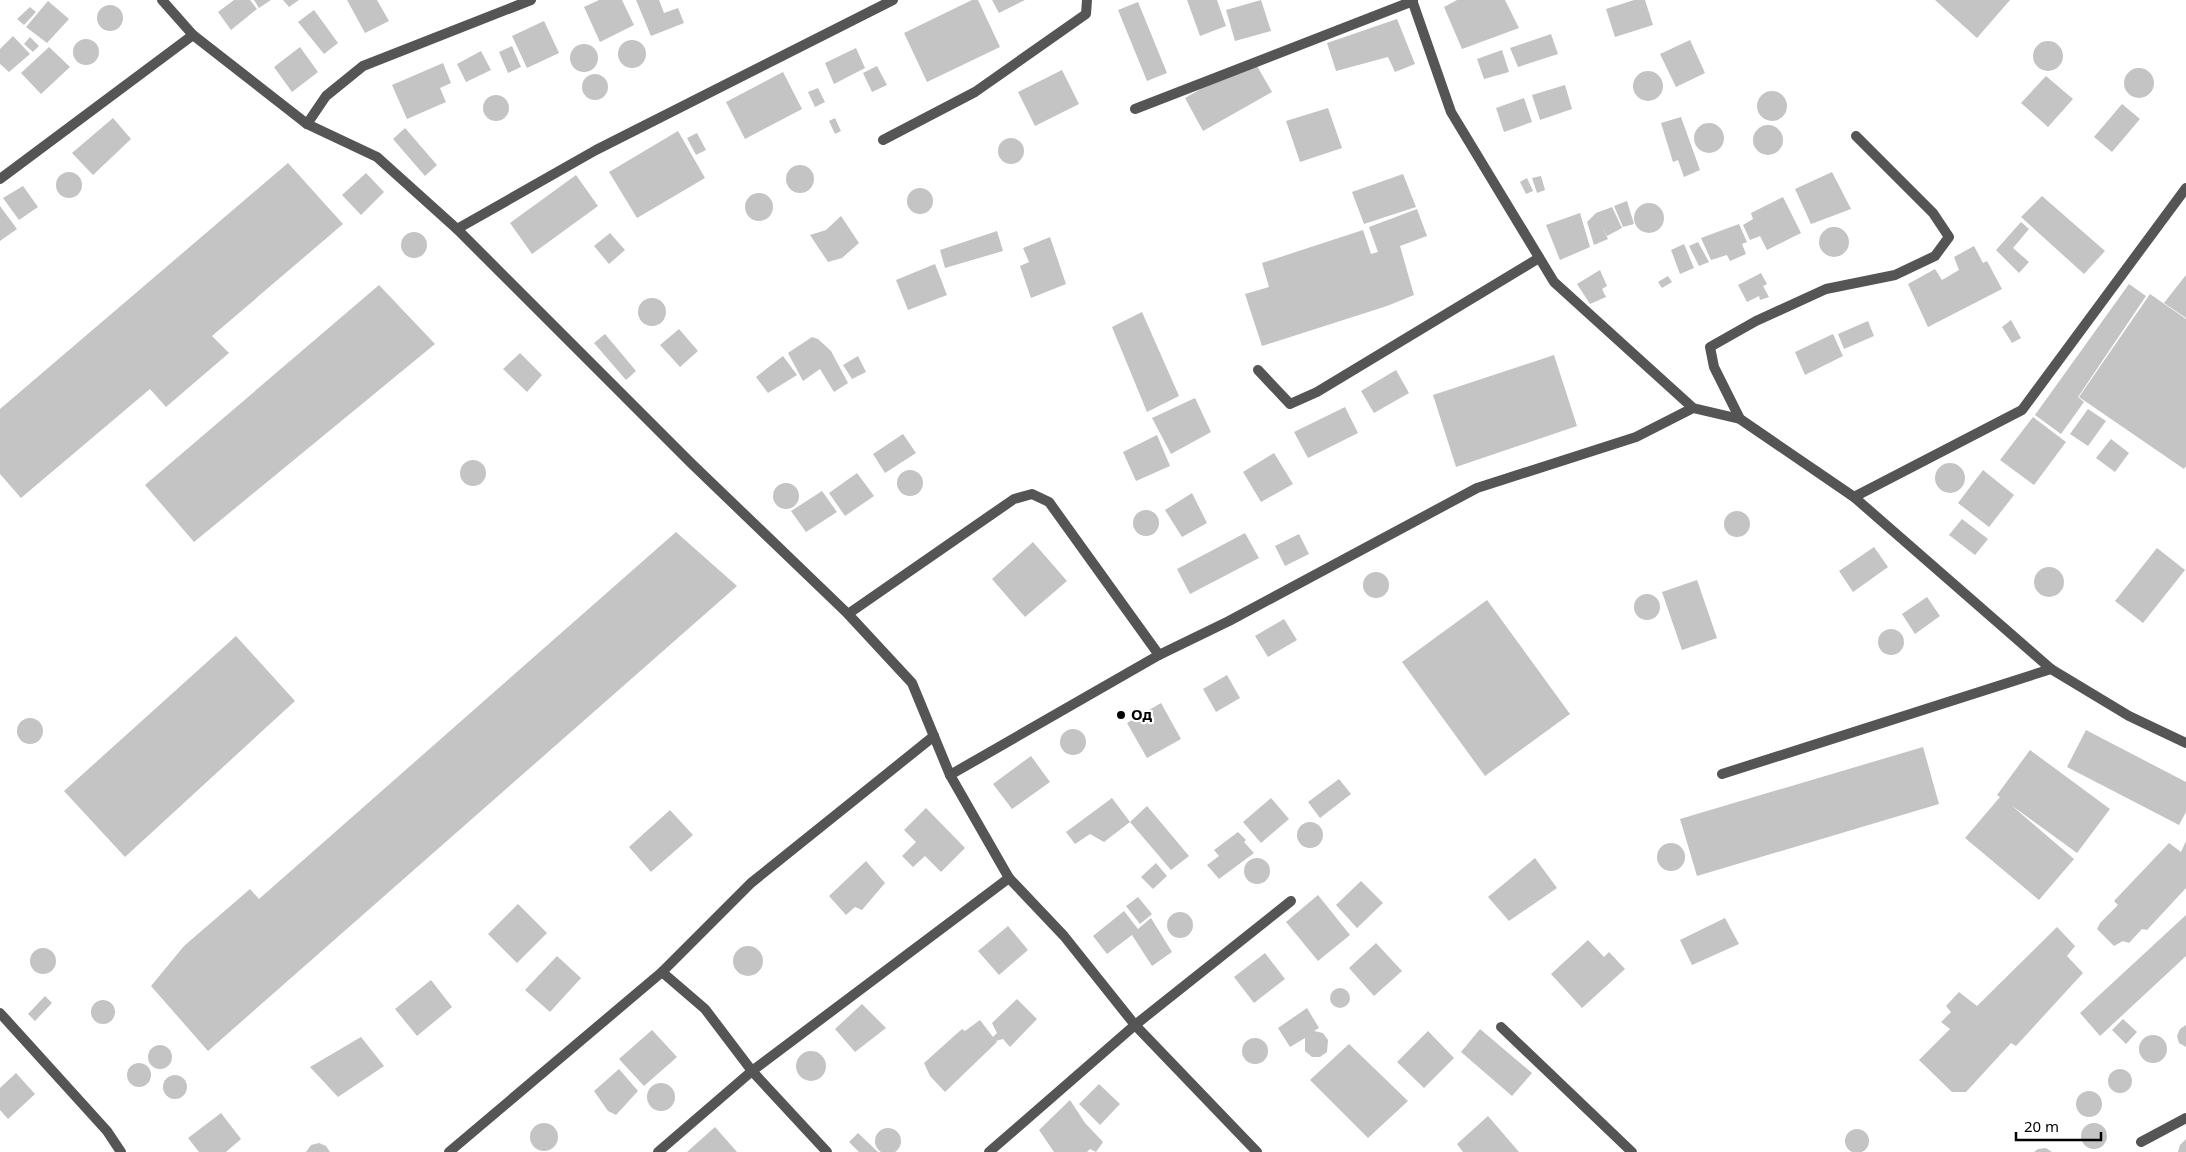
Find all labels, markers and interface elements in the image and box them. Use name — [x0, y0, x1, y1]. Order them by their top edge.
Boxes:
place label: Од — [1131, 704, 1153, 724]
marker: Од — [1115, 709, 1127, 721]
scale bar — [2016, 1110, 2101, 1142]
text: 20 m — [2024, 1116, 2059, 1136]

